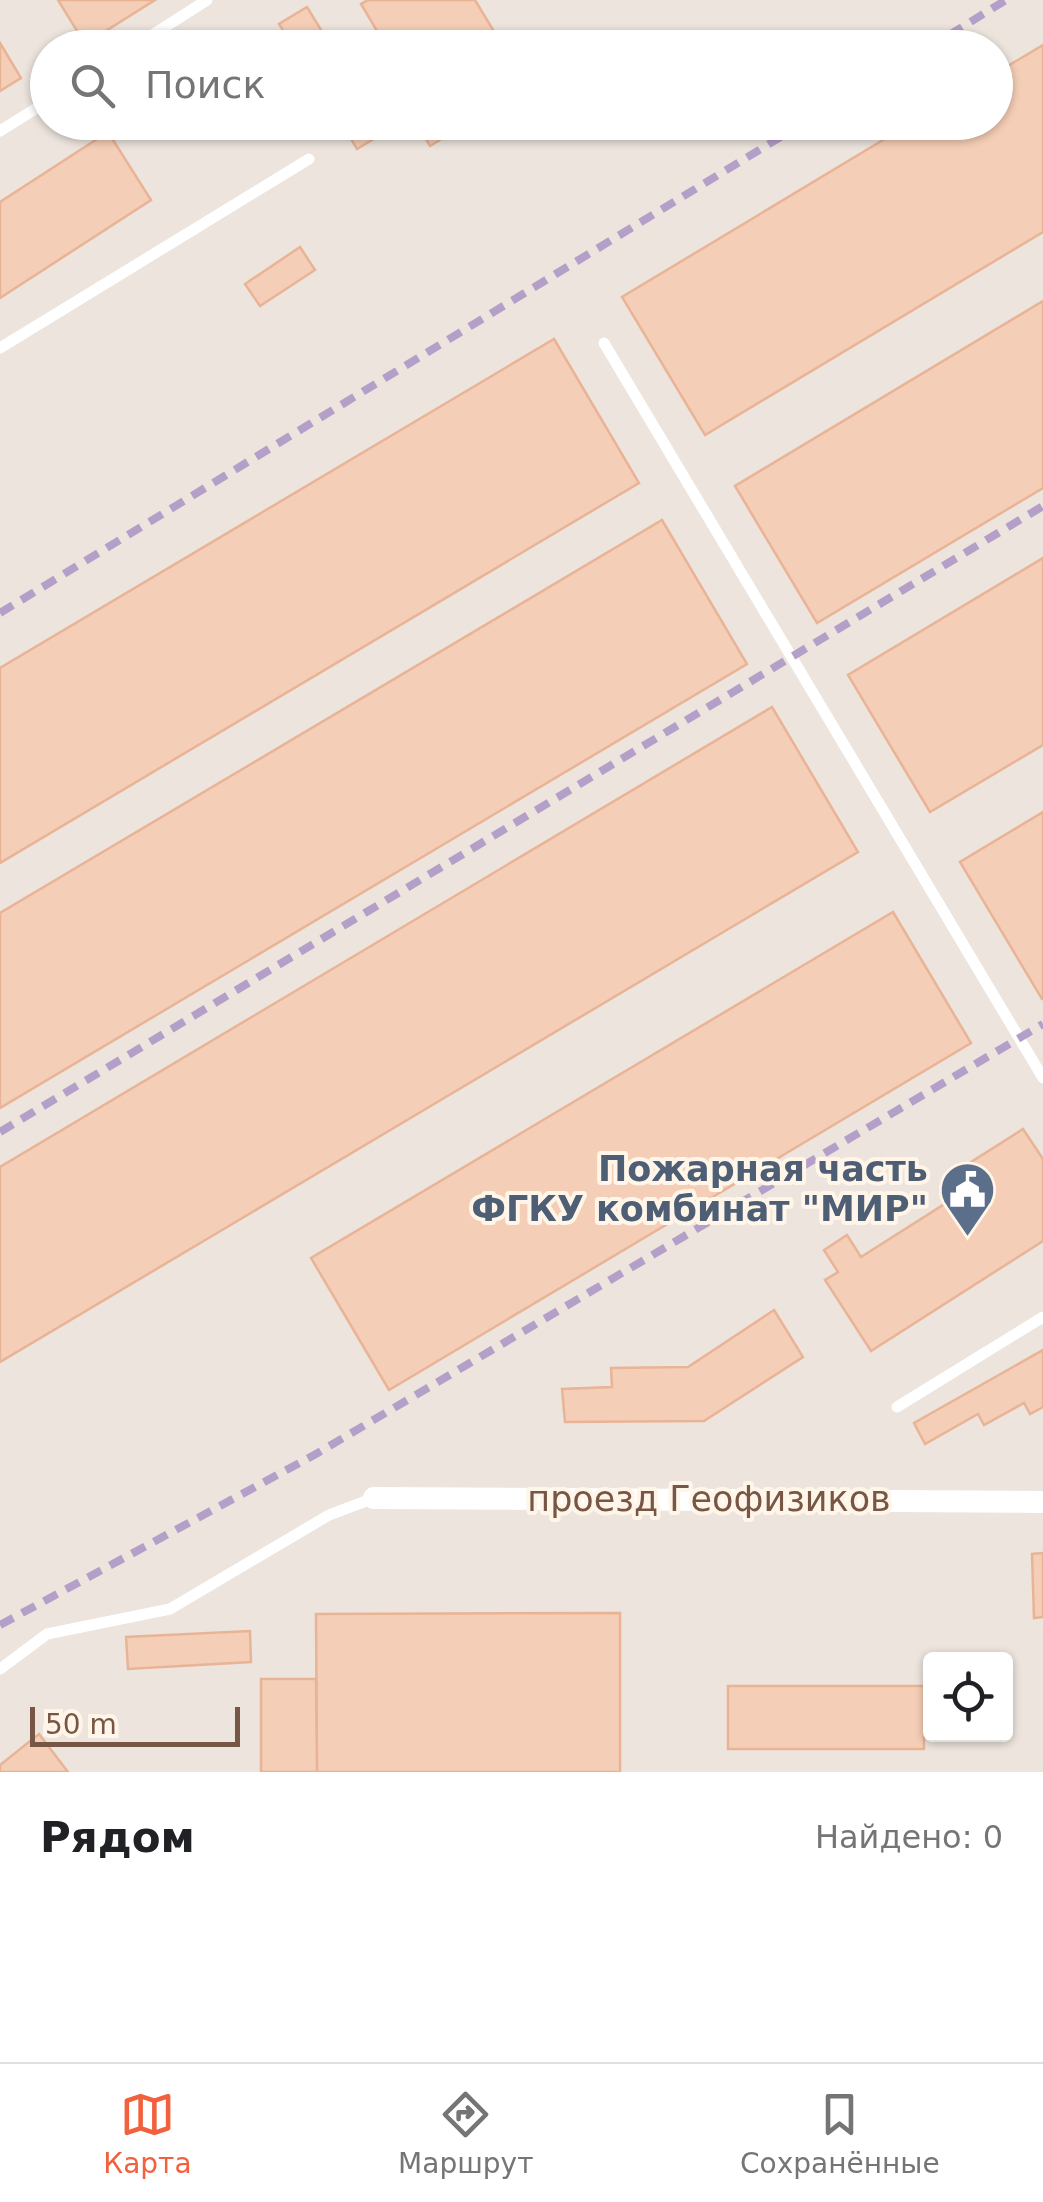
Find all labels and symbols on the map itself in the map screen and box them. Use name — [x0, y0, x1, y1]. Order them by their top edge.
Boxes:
place label: Пожарная часть ФГКУ комбинат "МИР" — [471, 1149, 928, 1229]
public building icon: Пожарная часть ФГКУ комбинат "МИР" — [937, 1159, 997, 1238]
street label: проезд Геофизиков — [527, 1479, 891, 1519]
scale bar — [30, 1702, 240, 1746]

